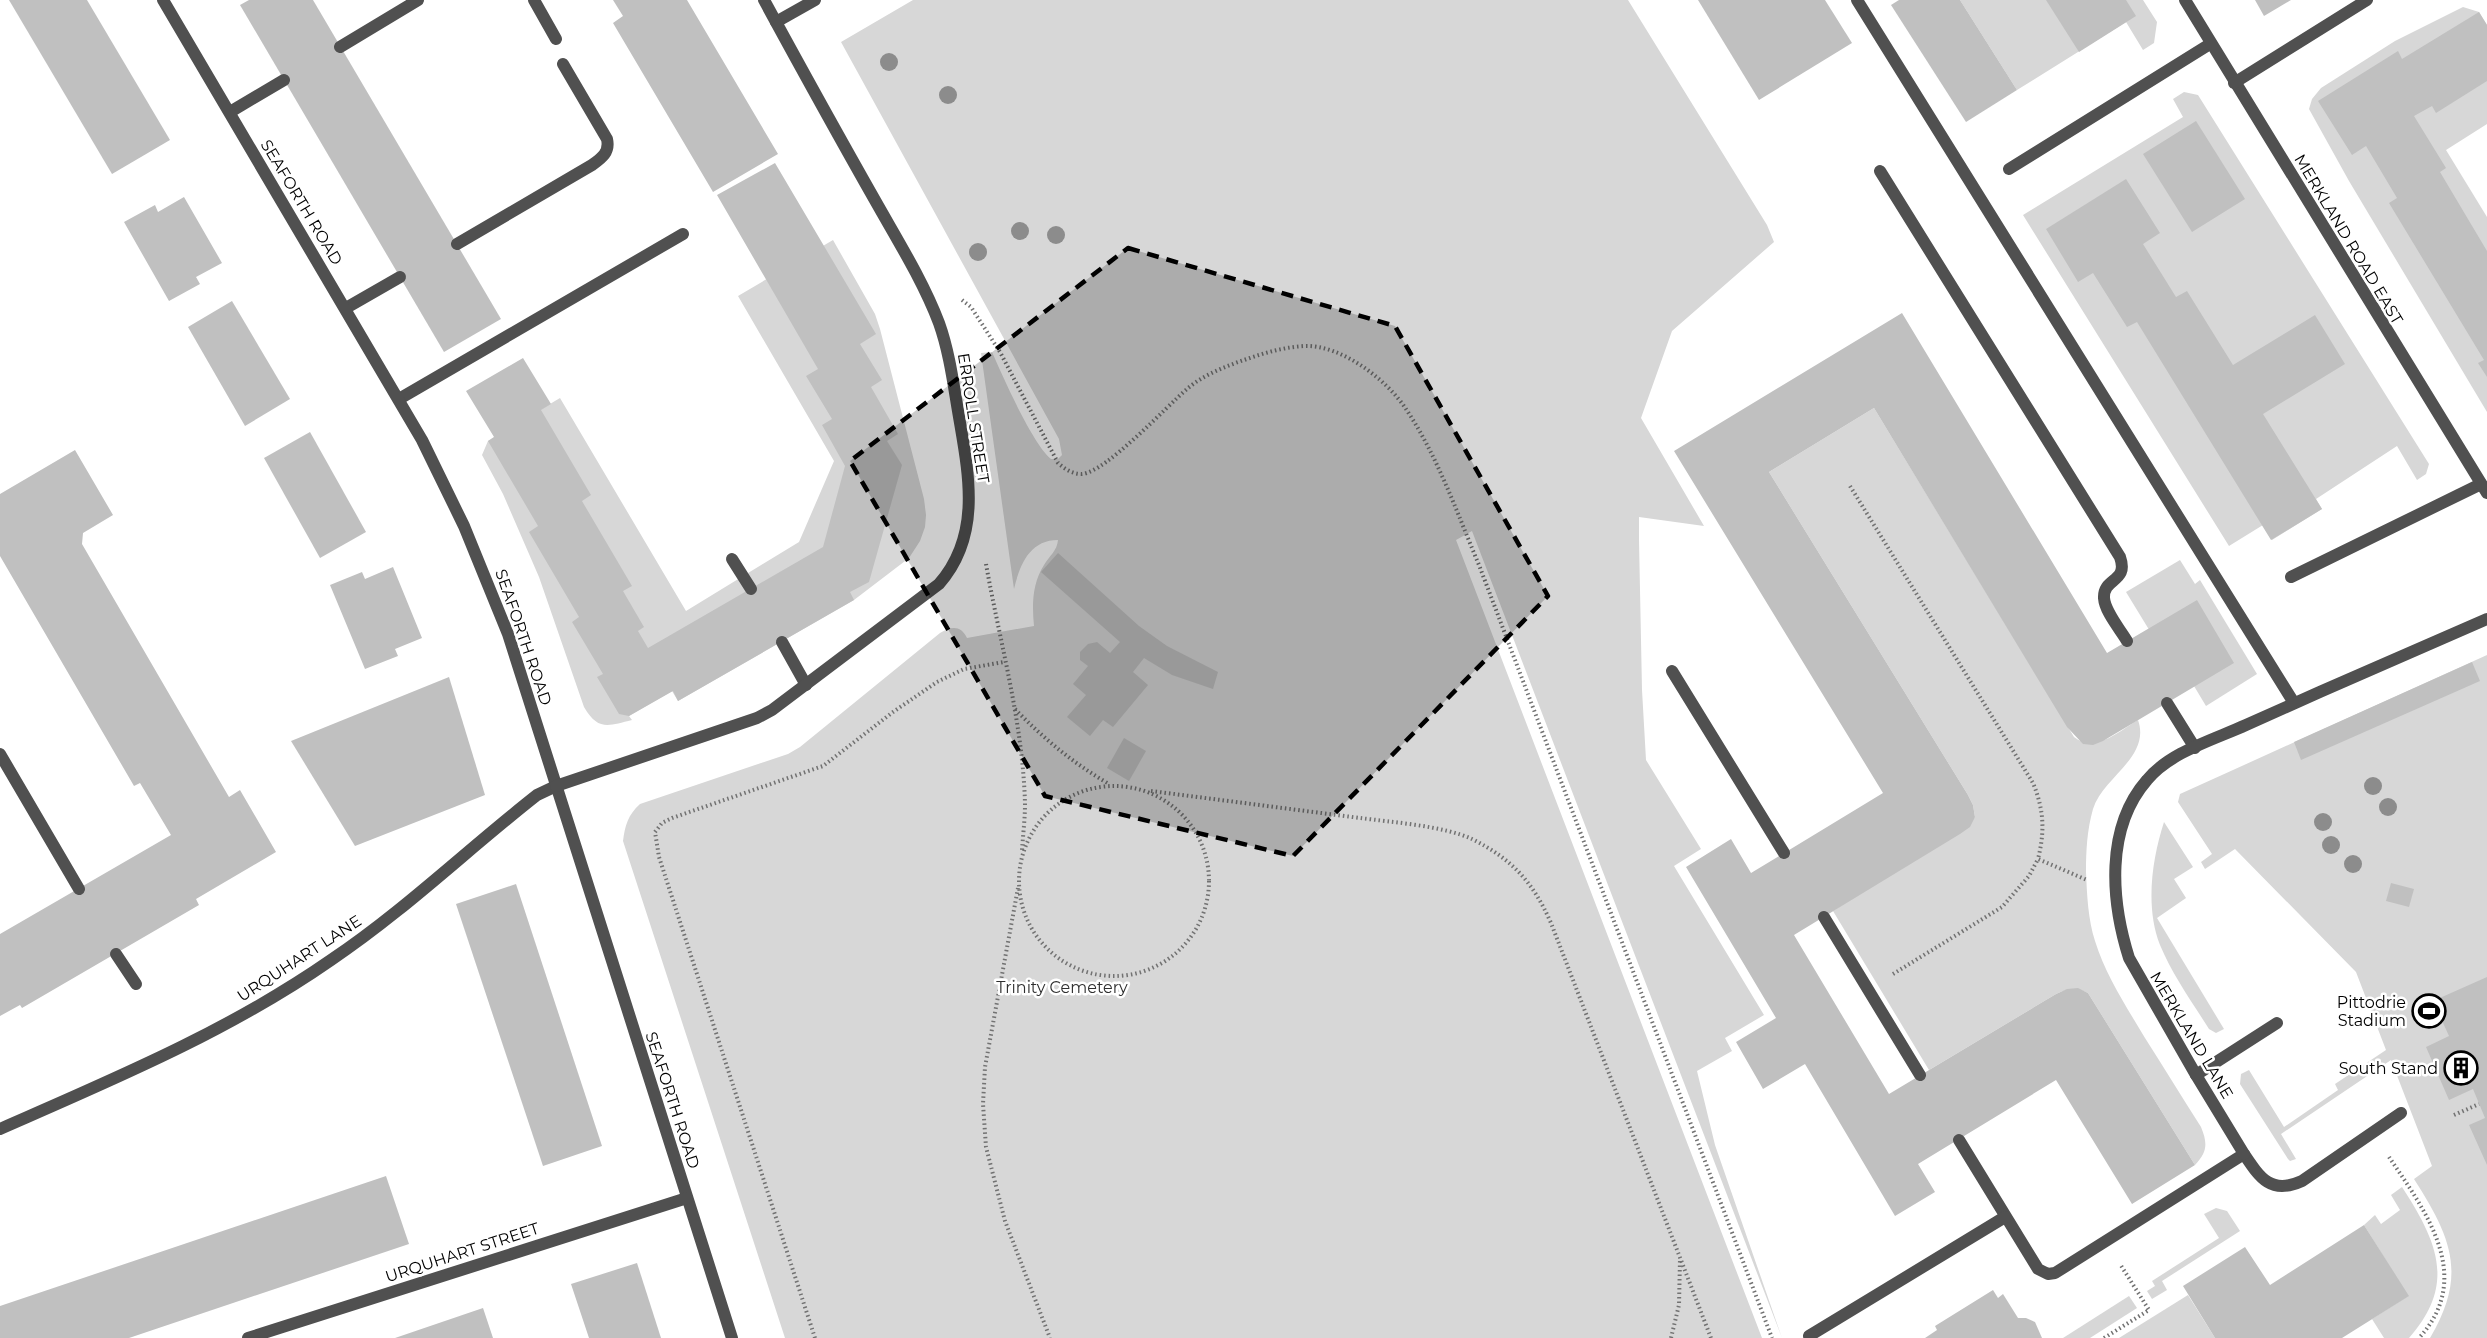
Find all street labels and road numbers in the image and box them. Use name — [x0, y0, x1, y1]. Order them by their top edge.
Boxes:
street label: SEAFORTH ROAD — [257, 136, 346, 268]
street label: MERKLAND ROAD EAST — [2290, 151, 2407, 328]
street label: ERROLL STREET — [954, 352, 993, 485]
street label: SEAFORTH ROAD — [491, 567, 556, 708]
street label: URQUHART LANE — [234, 911, 365, 1006]
street label: MERKLAND LANE — [2146, 968, 2237, 1102]
street label: SEAFORTH ROAD — [641, 1029, 704, 1171]
street label: URQUHART STREET — [383, 1218, 542, 1286]

